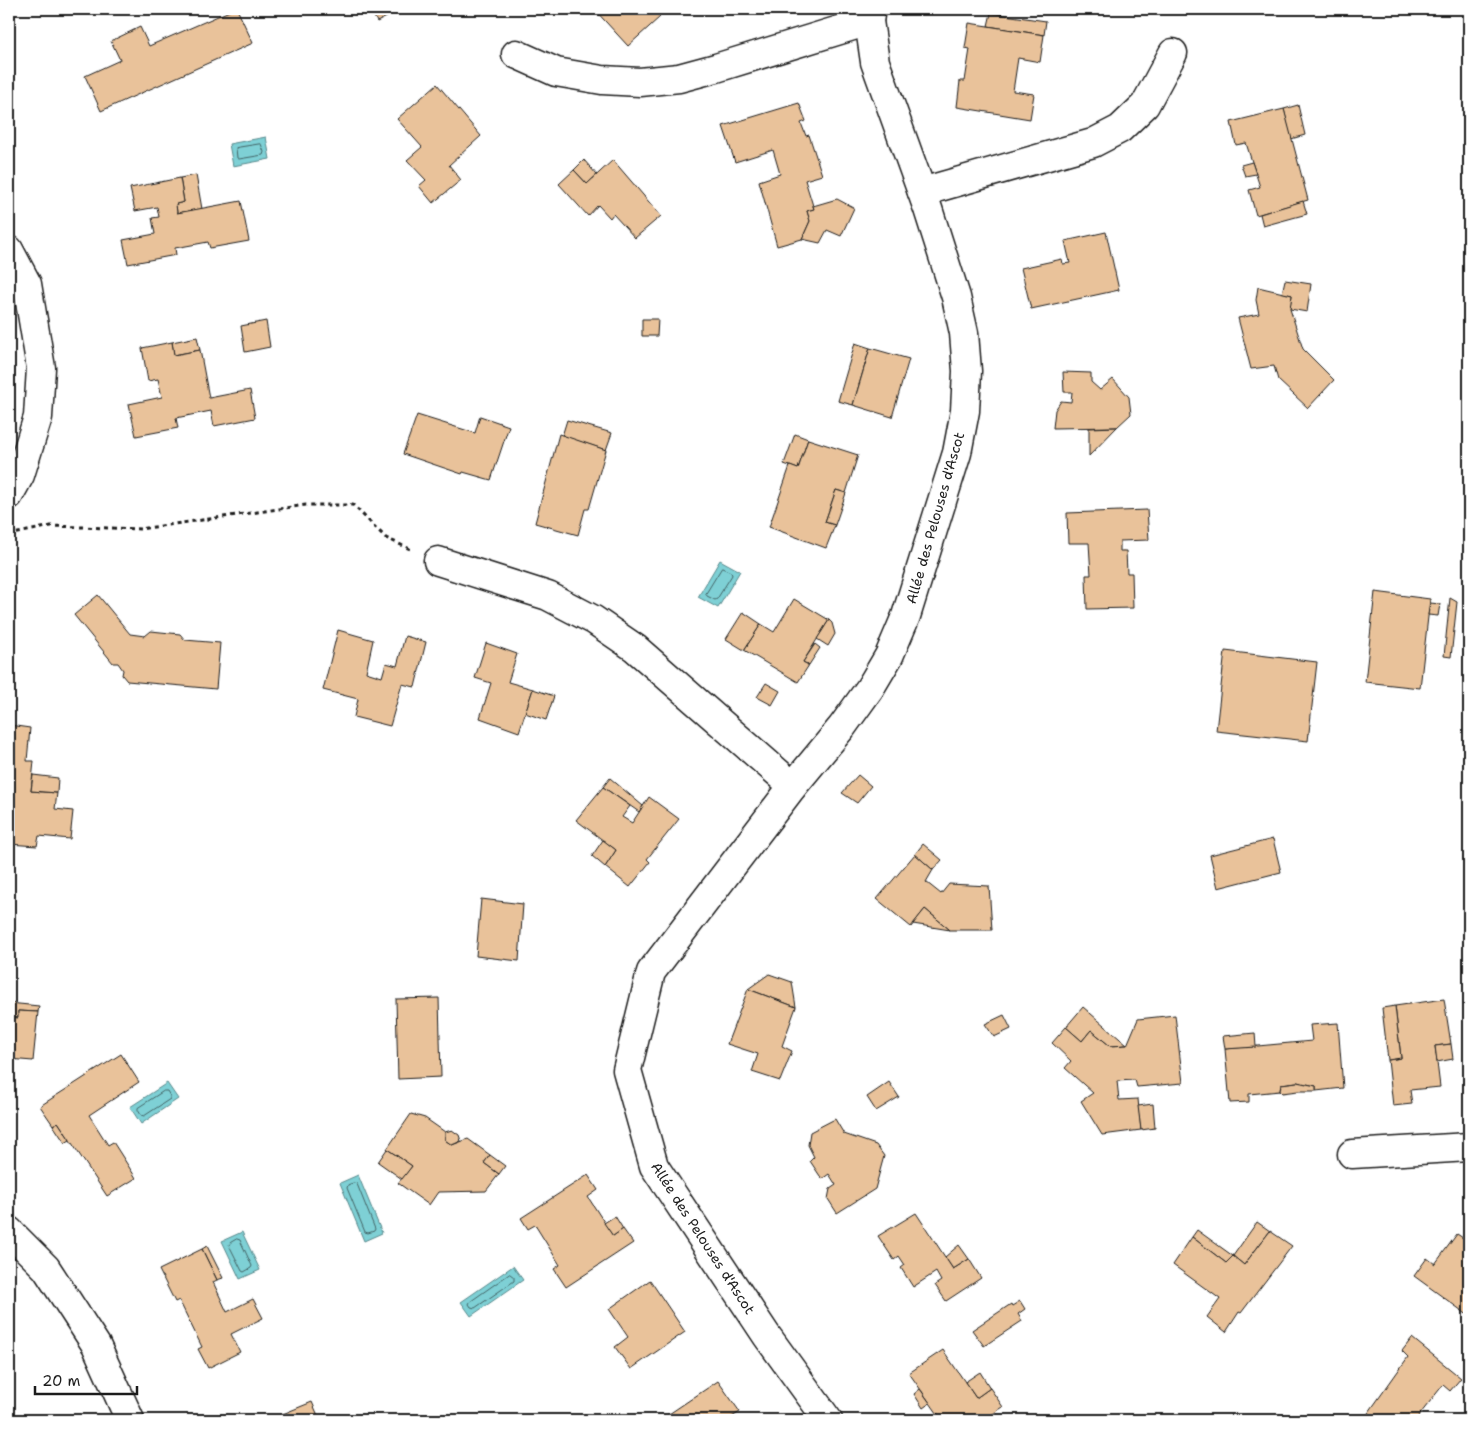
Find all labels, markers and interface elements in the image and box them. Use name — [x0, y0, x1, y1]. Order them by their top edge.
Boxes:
street label: Allée des Pelouses d'Ascot — [902, 430, 968, 606]
street label: Allée des Pelouses d'Ascot — [647, 1159, 759, 1317]
scale bar — [35, 1364, 138, 1396]
text: 20 m — [42, 1371, 81, 1391]

